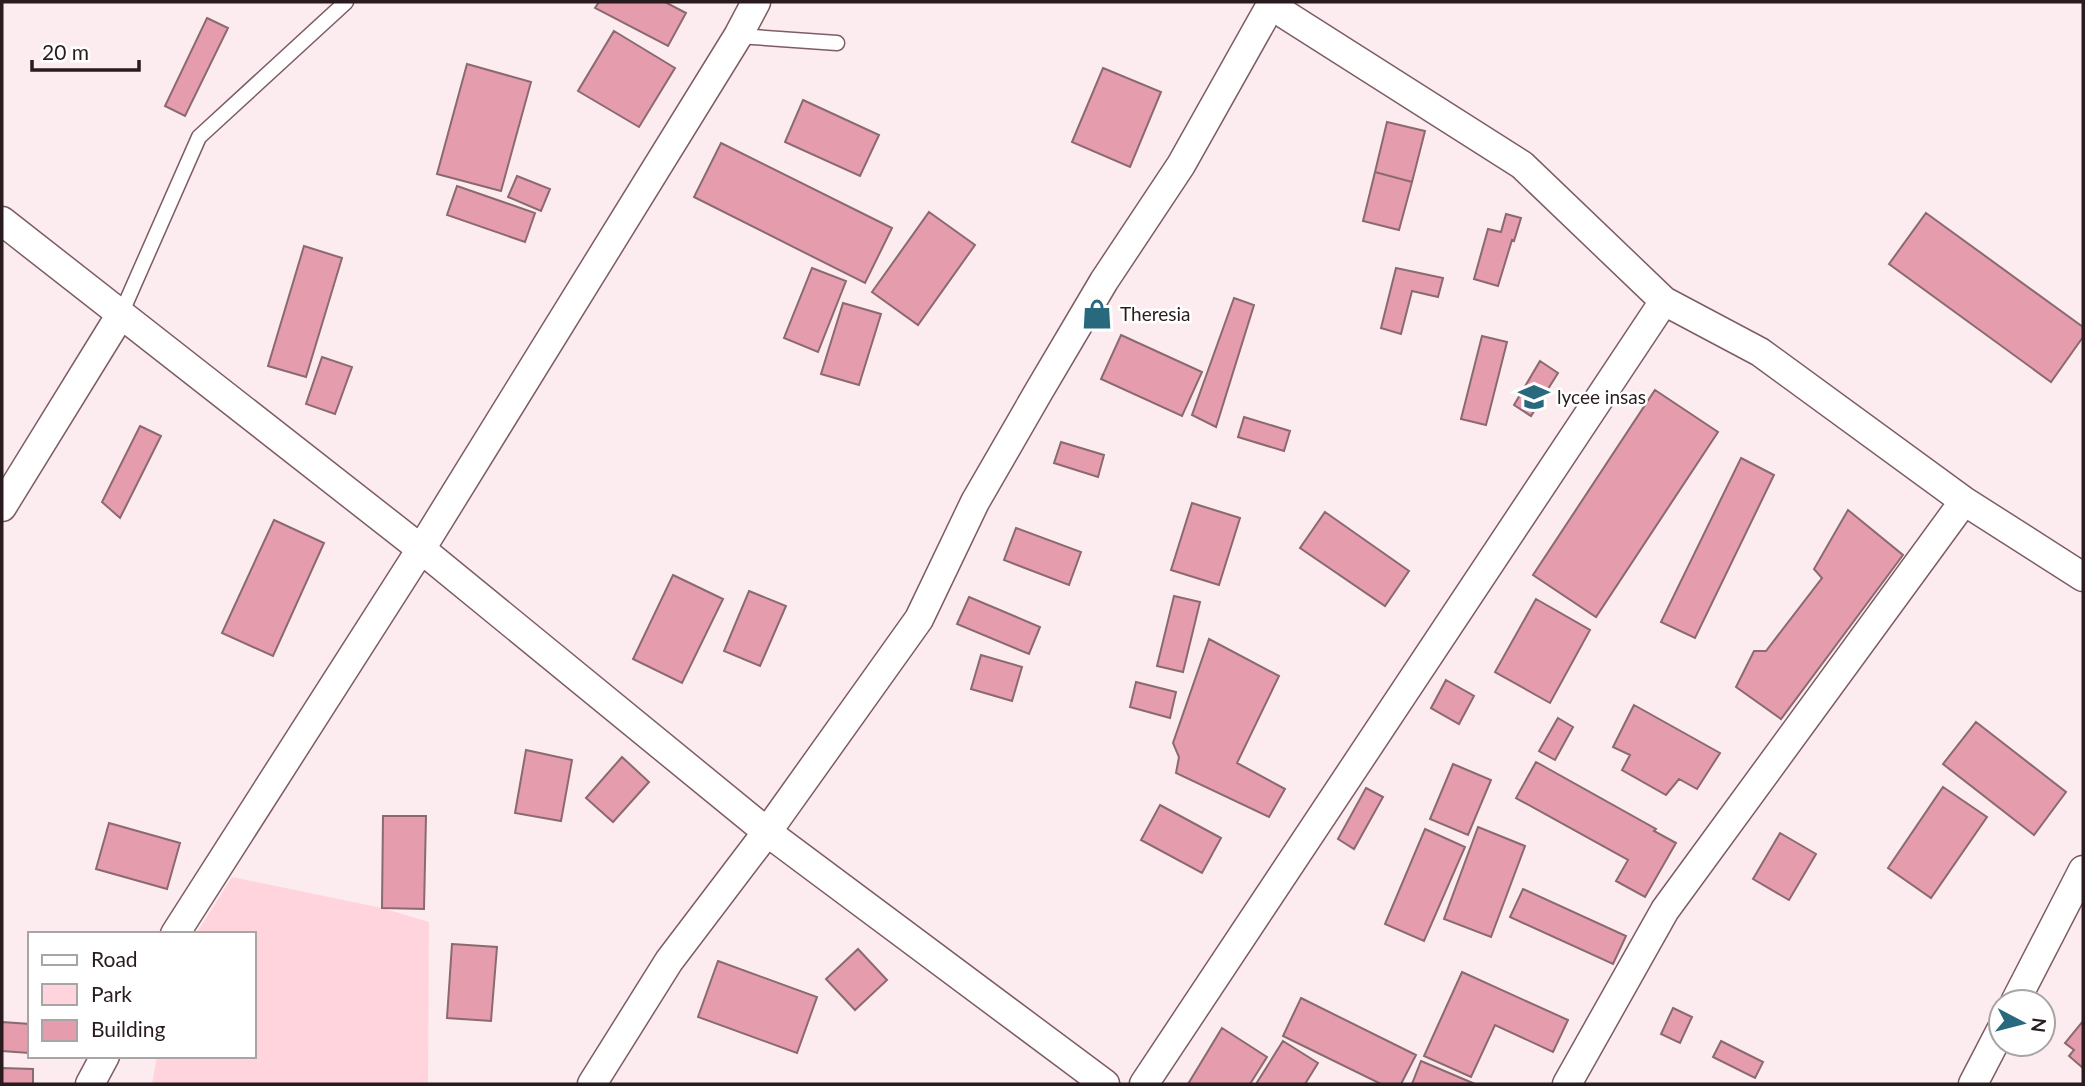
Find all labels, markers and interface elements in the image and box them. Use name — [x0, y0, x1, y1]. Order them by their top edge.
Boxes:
scale bar — [32, 28, 138, 72]
text: 20 m — [42, 39, 89, 64]
shop icon: Theresia — [1080, 297, 1114, 331]
place label: Theresia — [1120, 302, 1190, 325]
school or university icon: lycee insas — [1517, 380, 1551, 414]
place label: lycee insas — [1557, 385, 1646, 408]
legend — [28, 932, 256, 1058]
text: Road — [91, 946, 138, 971]
text: Park — [91, 981, 132, 1006]
north arrow — [1987, 988, 2057, 1058]
text: Building — [91, 1016, 166, 1041]
text: N — [2027, 1016, 2052, 1034]

